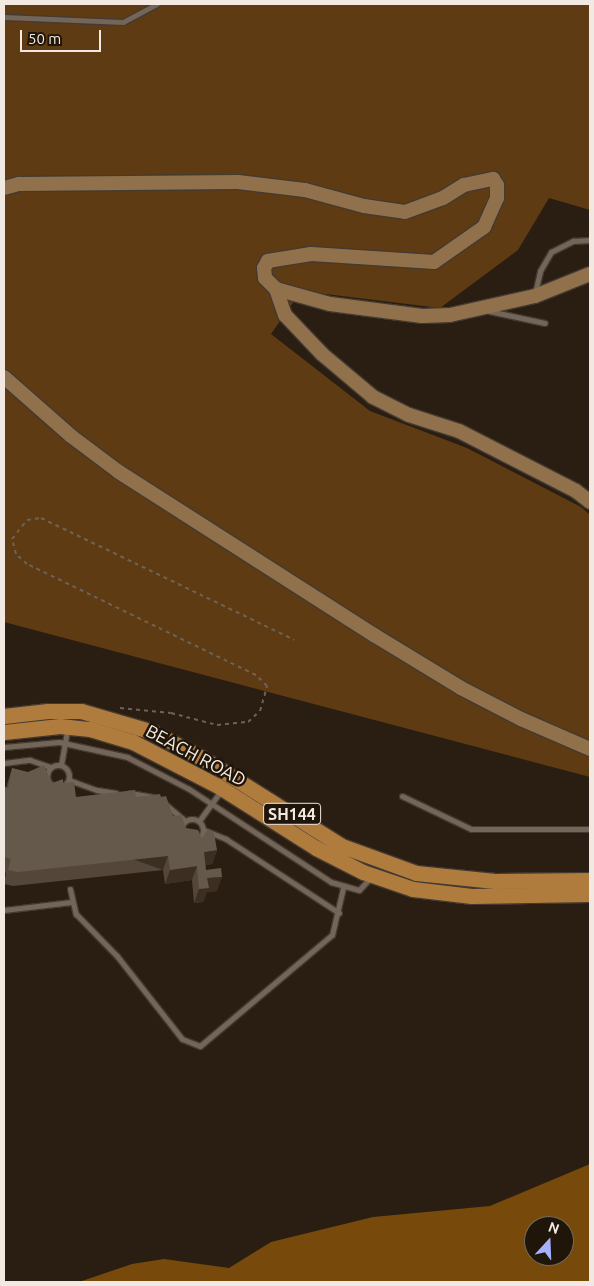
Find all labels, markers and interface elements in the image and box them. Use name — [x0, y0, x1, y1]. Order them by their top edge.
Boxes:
scale bar — [22, 20, 104, 52]
text: 50 m — [28, 30, 61, 47]
street label: BEACH ROAD — [142, 720, 250, 790]
road number: SH144 — [262, 801, 322, 828]
north arrow — [524, 1216, 574, 1266]
text: N — [546, 1219, 561, 1237]

